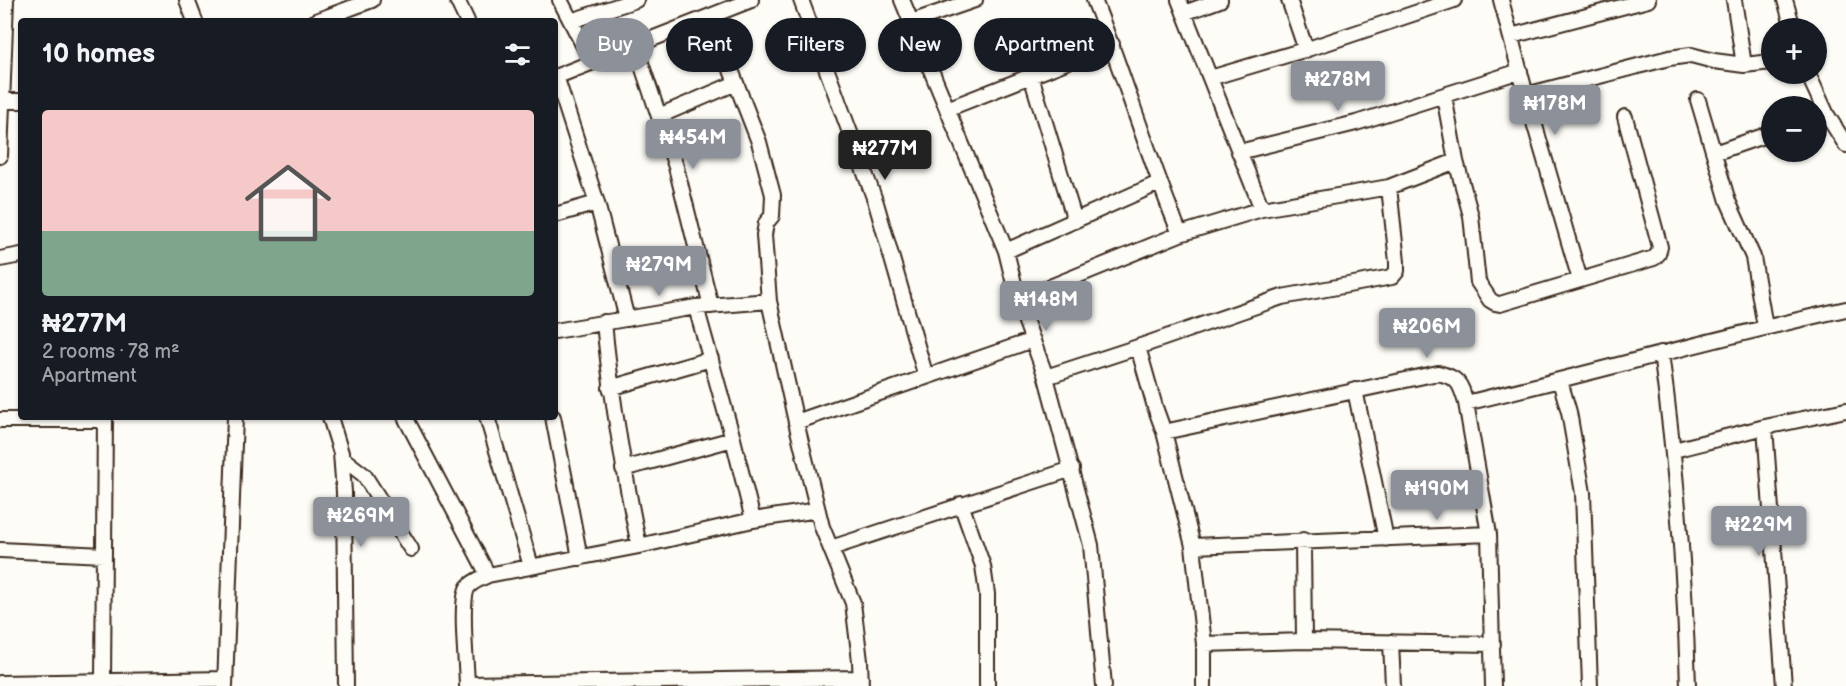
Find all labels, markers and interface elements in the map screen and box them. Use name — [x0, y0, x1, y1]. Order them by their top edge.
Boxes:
chip: Buy — [576, 18, 654, 72]
chip: Rent — [666, 18, 753, 72]
chip: Filters — [765, 18, 866, 72]
chip: New — [878, 18, 962, 72]
chip: Apartment — [974, 18, 1115, 72]
map controls — [1761, 18, 1827, 162]
button: + — [1761, 18, 1827, 84]
icon: filters — [501, 38, 534, 71]
text: 10 homes — [42, 39, 155, 70]
pin: ₦278M — [1296, 61, 1380, 112]
text: ₦278M — [1305, 68, 1371, 92]
pin: ₦178M — [1513, 85, 1597, 136]
text: ₦178M — [1523, 92, 1587, 116]
button: − — [1761, 96, 1827, 162]
pin: ₦454M — [651, 119, 735, 170]
text: ₦454M — [660, 126, 726, 150]
pin: ₦277M — [843, 130, 927, 181]
text: ₦277M — [852, 137, 918, 161]
icon: home — [234, 149, 342, 257]
pin: ₦279M — [617, 246, 701, 297]
text: ₦279M — [626, 253, 692, 277]
pin: ₦148M — [1004, 281, 1088, 332]
text: ₦148M — [1014, 288, 1078, 312]
pin: ₦206M — [1385, 308, 1469, 359]
text: ₦277M — [42, 309, 127, 340]
text: ₦206M — [1393, 315, 1461, 339]
text: 2 rooms · 78 m² — [42, 340, 180, 364]
text: Apartment — [42, 364, 137, 388]
pin: ₦190M — [1395, 470, 1479, 521]
text: ₦190M — [1405, 477, 1469, 501]
pin: ₦269M — [319, 497, 403, 548]
text: ₦269M — [327, 504, 395, 528]
pin: ₦229M — [1717, 506, 1801, 557]
text: ₦229M — [1725, 513, 1793, 537]

